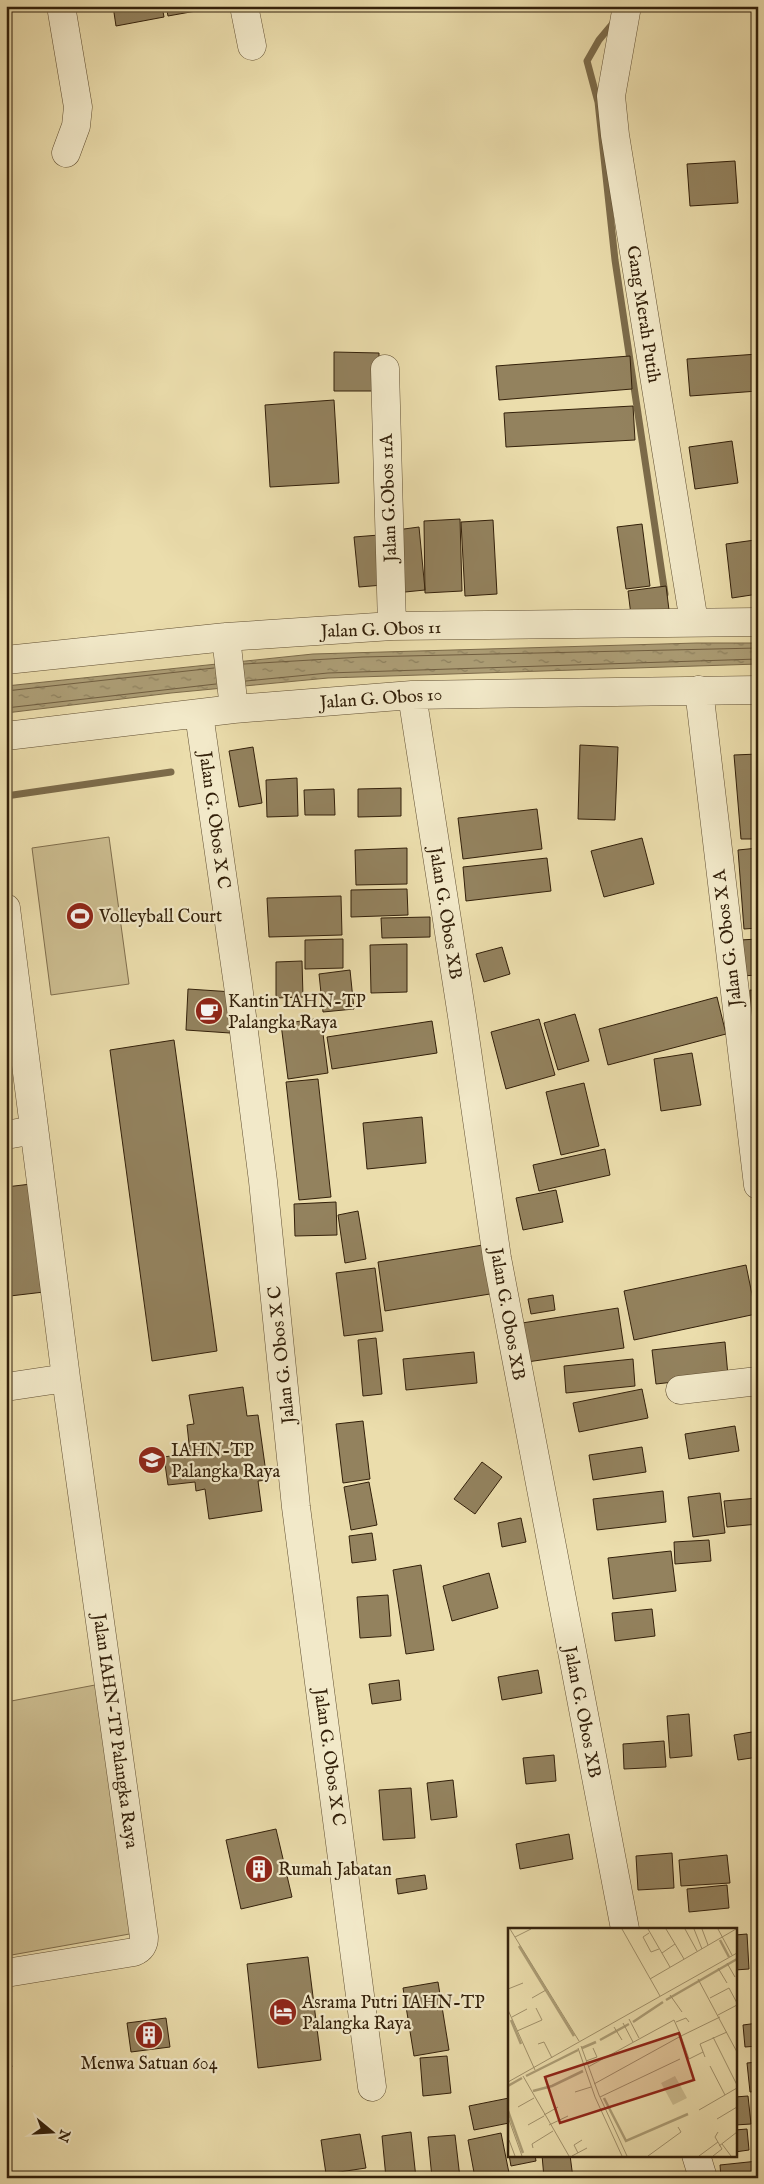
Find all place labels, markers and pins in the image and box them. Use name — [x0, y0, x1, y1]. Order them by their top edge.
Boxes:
sports icon: Volleyball Court — [65, 901, 95, 931]
place label: Volleyball Court — [98, 906, 222, 929]
place label: Kantin IAHN-TP Palangka Raya — [228, 991, 366, 1035]
cafe icon: Kantin IAHN-TP Palangka Raya — [194, 996, 224, 1026]
place label: IAHN-TP Palangka Raya — [171, 1440, 280, 1484]
school or university icon: IAHN-TP Palangka Raya — [137, 1445, 167, 1475]
building icon: Rumah Jabatan — [244, 1854, 274, 1884]
place label: Rumah Jabatan — [278, 1859, 392, 1882]
place label: Asrama Putri IAHN-TP Palangka Raya — [301, 1992, 485, 2036]
hotel icon: Asrama Putri IAHN-TP Palangka Raya — [268, 1997, 298, 2027]
building icon: Menwa Satuan 604 — [134, 2020, 164, 2050]
place label: Menwa Satuan 604 — [80, 2053, 218, 2076]

